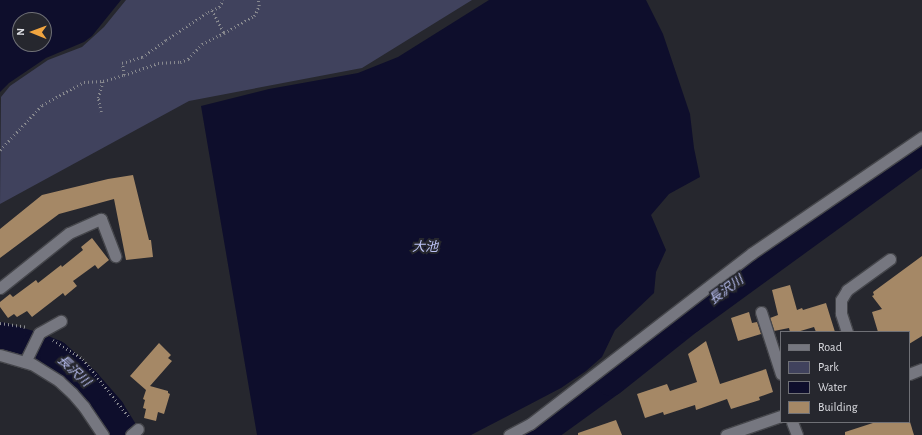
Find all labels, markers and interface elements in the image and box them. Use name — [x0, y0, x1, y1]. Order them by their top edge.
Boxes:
north arrow — [12, 12, 52, 52]
text: N — [15, 28, 26, 36]
water label: 大池 — [412, 240, 438, 256]
water label: 長沢川 — [707, 273, 747, 309]
legend — [780, 331, 910, 423]
text: Road — [818, 341, 842, 353]
water label: 長沢川 — [53, 353, 93, 391]
text: Park — [818, 361, 839, 373]
text: Water — [818, 381, 847, 393]
text: Building — [818, 401, 858, 413]

